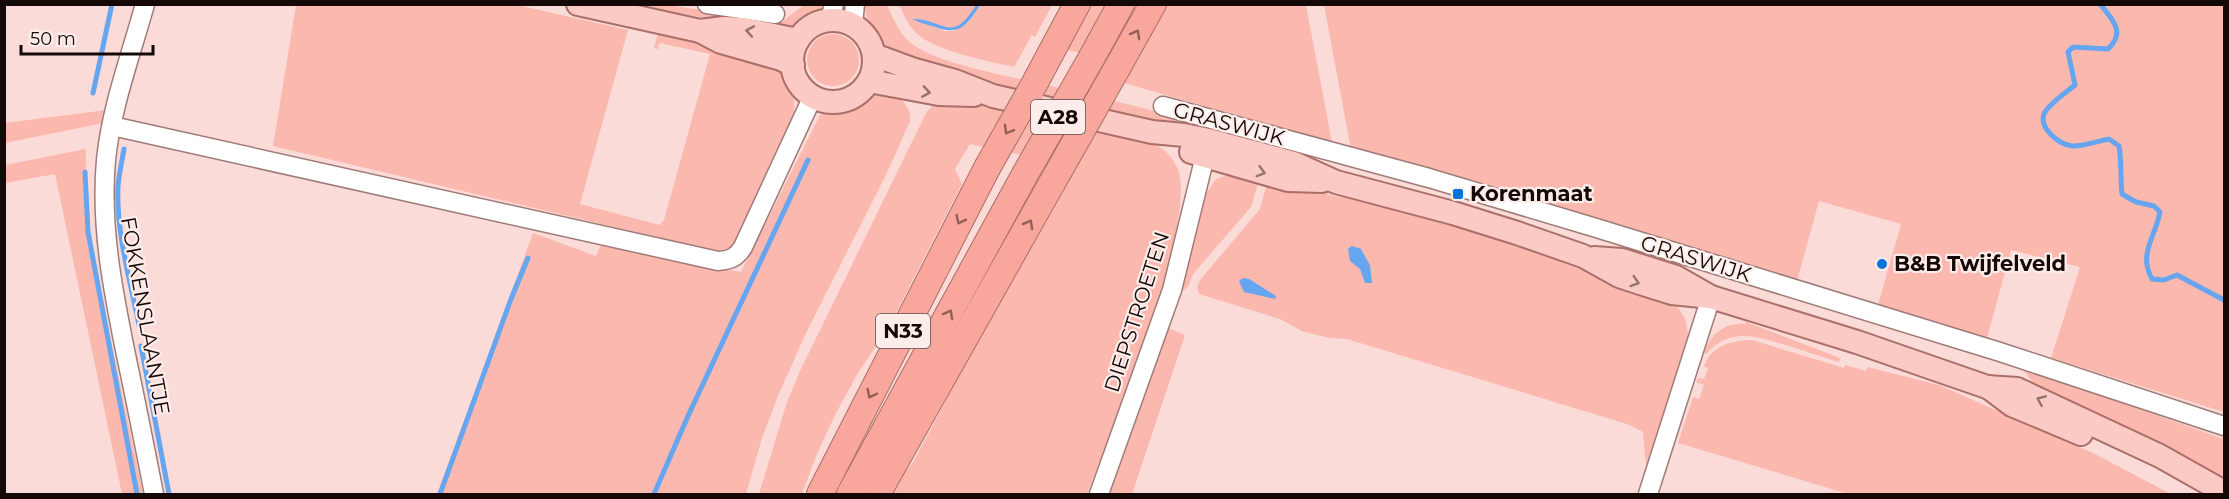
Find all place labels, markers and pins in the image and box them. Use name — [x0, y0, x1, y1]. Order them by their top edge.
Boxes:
place label: Korenmaat — [1470, 181, 1593, 206]
marker: Korenmaat — [1451, 187, 1465, 201]
place label: B&B Twijfelveld — [1894, 251, 2066, 276]
marker: B&B Twijfelveld — [1875, 257, 1889, 271]

